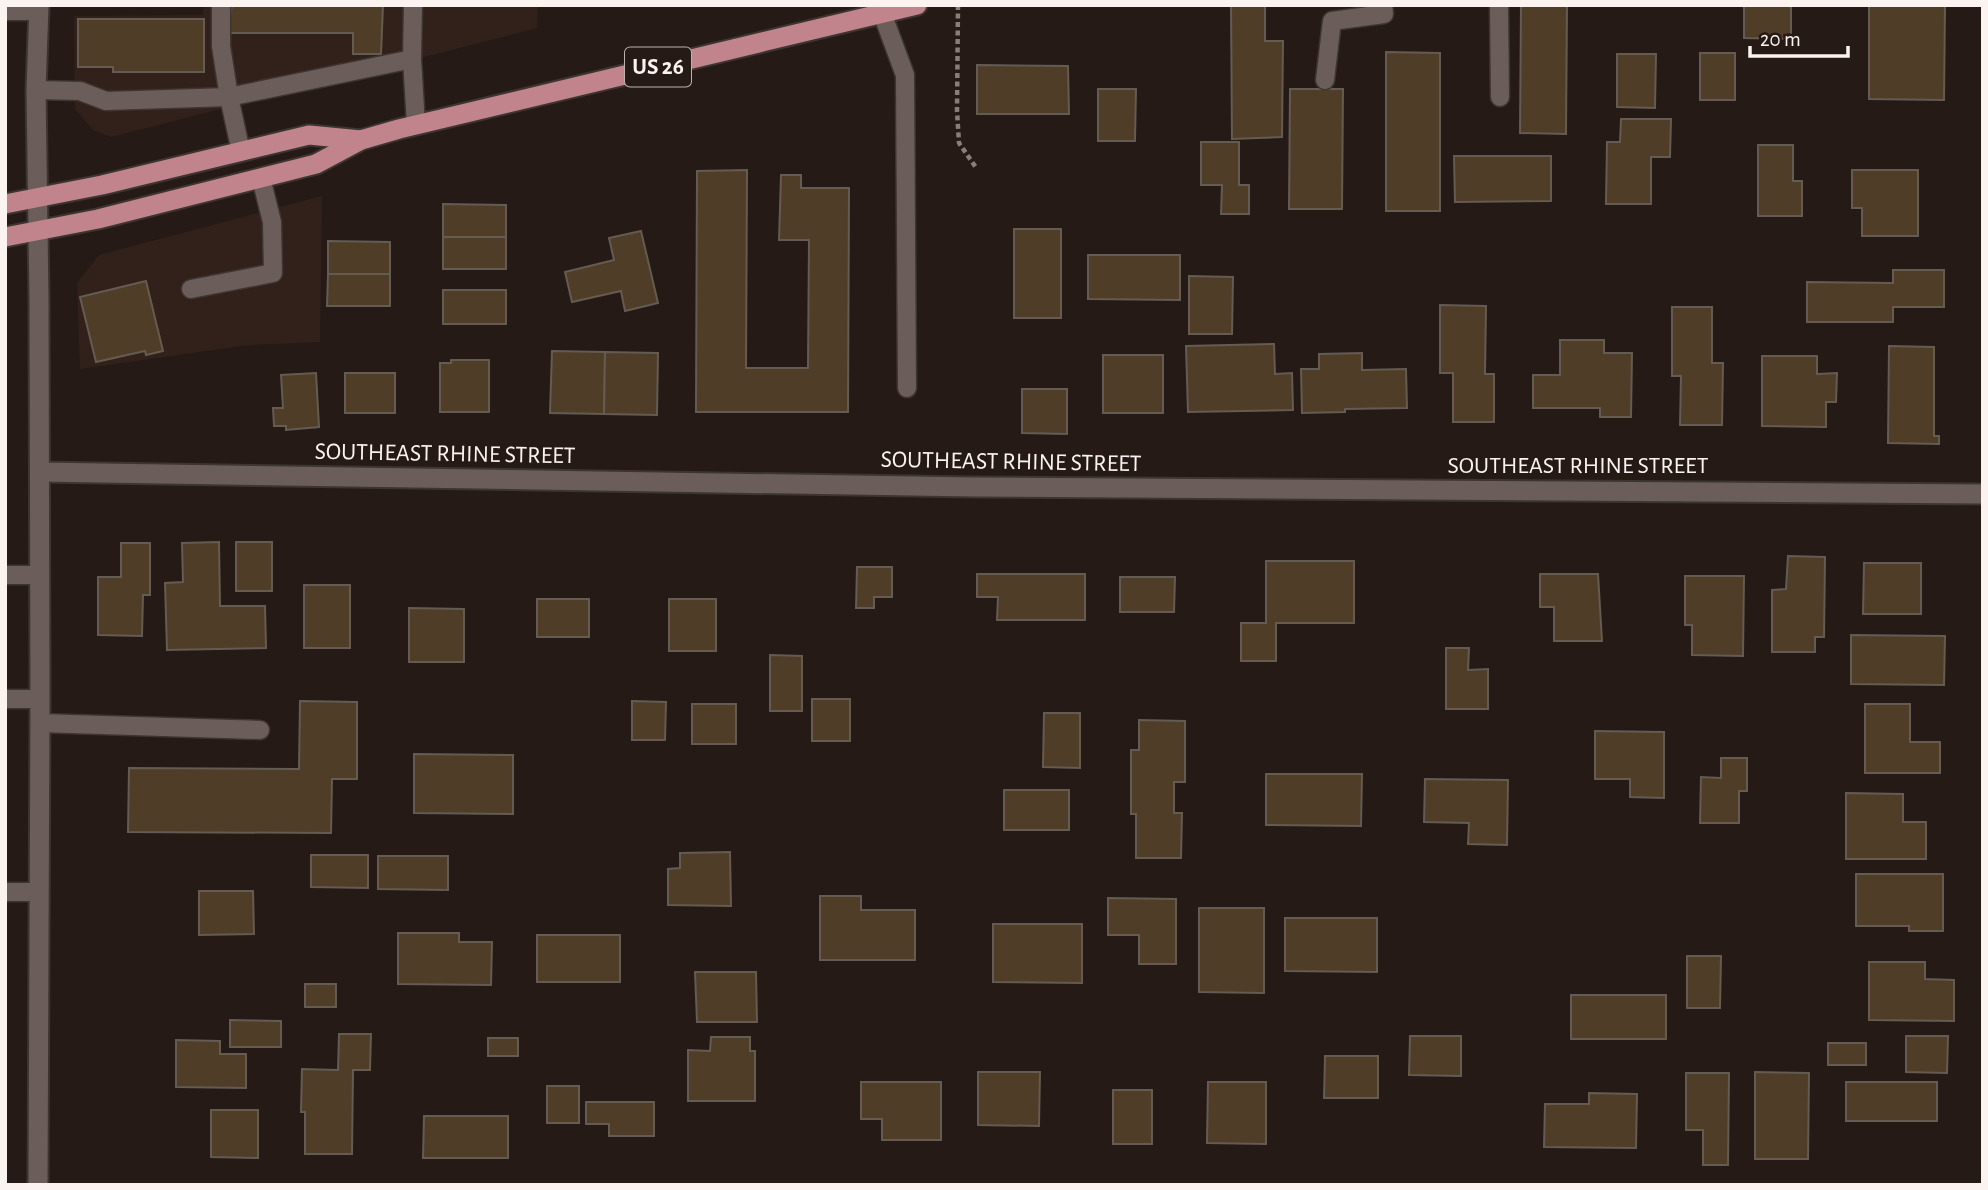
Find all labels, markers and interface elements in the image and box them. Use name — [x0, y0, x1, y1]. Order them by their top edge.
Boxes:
scale bar — [1750, 14, 1848, 58]
text: 20 m — [1760, 29, 1801, 50]
road number: US 26 — [625, 48, 691, 86]
street label: SOUTHEAST RHINE STREET — [314, 440, 576, 468]
street label: SOUTHEAST RHINE STREET — [880, 448, 1142, 476]
street label: SOUTHEAST RHINE STREET — [1448, 454, 1709, 478]

